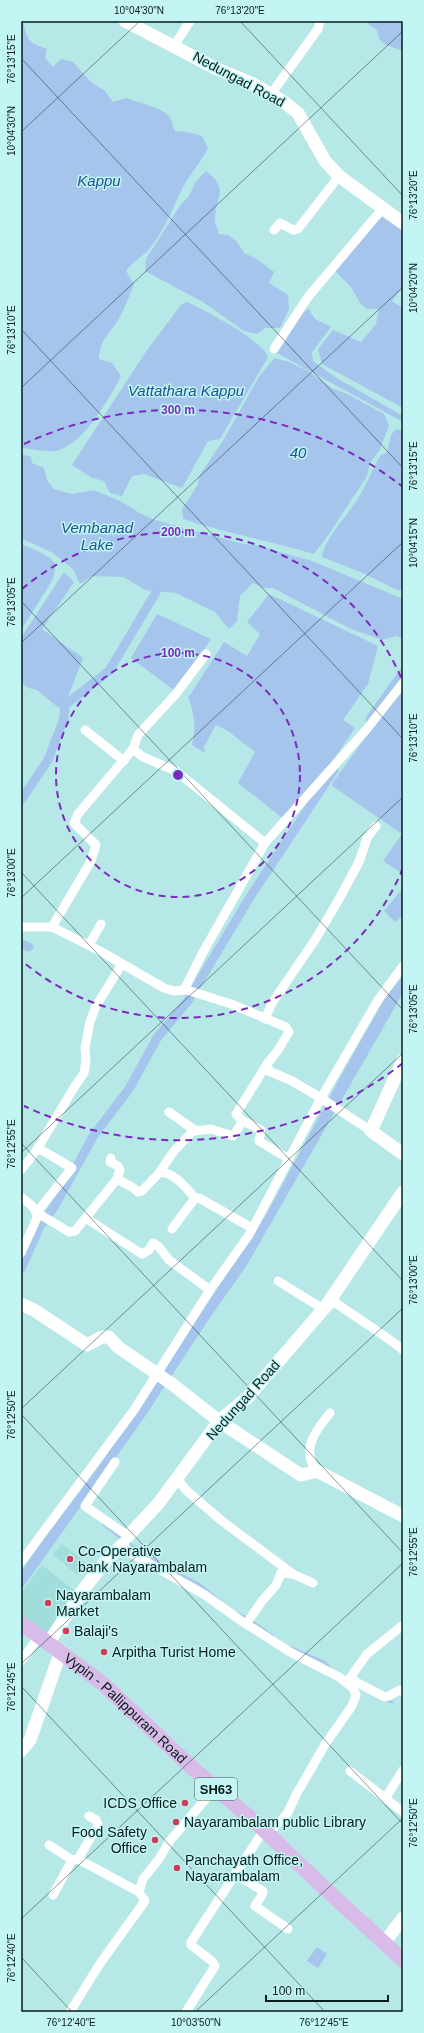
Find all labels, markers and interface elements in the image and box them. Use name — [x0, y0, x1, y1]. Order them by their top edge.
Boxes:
text: 10°04'30"N — [114, 5, 164, 16]
text: 76°13'20"E — [215, 5, 265, 16]
text: 76°13'15"E — [6, 34, 17, 84]
street label: Nedungad Road — [190, 48, 288, 110]
text: 10°04'30"N — [6, 106, 17, 156]
text: 76°13'20"E — [408, 170, 419, 220]
water label: Kappu — [77, 172, 121, 189]
text: 10°04'20"N — [408, 263, 419, 313]
text: 76°13'10"E — [6, 305, 17, 355]
water label: Vattathara Kappu — [128, 382, 245, 399]
text: 300 m — [161, 403, 195, 417]
text: 76°13'15"E — [408, 441, 419, 491]
water label: 40 — [290, 444, 307, 461]
text: 10°04'15"N — [408, 518, 419, 568]
water label: Vembanad Lake — [61, 519, 134, 553]
text: 200 m — [161, 525, 195, 539]
text: 76°13'05"E — [6, 577, 17, 627]
text: 100 m — [161, 646, 195, 660]
text: 76°13'10"E — [408, 713, 419, 763]
centre of rings — [171, 768, 185, 782]
text: 76°13'00"E — [6, 848, 17, 898]
text: 76°13'05"E — [408, 984, 419, 1034]
text: 76°12'55"E — [6, 1119, 17, 1169]
text: 76°13'00"E — [408, 1255, 419, 1305]
street label: Nedungad Road — [203, 1357, 283, 1443]
text: 76°12'50"E — [6, 1390, 17, 1440]
text: 76°12'55"E — [408, 1527, 419, 1577]
place label: Co-Operative bank Nayarambalam — [78, 1543, 207, 1575]
marker: Co-Operative bank Nayarambalam — [65, 1554, 75, 1564]
place label: Nayarambalam Market — [56, 1587, 151, 1619]
marker: Nayarambalam Market — [43, 1598, 53, 1608]
place label: Balaji's — [74, 1623, 118, 1639]
marker: Balaji's — [61, 1626, 71, 1636]
place label: Arpitha Turist Home — [112, 1644, 236, 1660]
marker: Arpitha Turist Home — [99, 1647, 109, 1657]
street label: Vypin - Pallippuram Road — [61, 1650, 190, 1767]
text: 76°12'45"E — [6, 1662, 17, 1712]
road number: SH63 — [195, 1778, 237, 1800]
place label: ICDS Office — [103, 1795, 177, 1811]
marker: ICDS Office — [180, 1798, 190, 1808]
text: 76°12'50"E — [408, 1798, 419, 1848]
place label: Nayarambalam public Library — [184, 1814, 366, 1830]
marker: Nayarambalam public Library — [171, 1817, 181, 1827]
place label: Food Safety Office — [72, 1824, 147, 1856]
marker: Food Safety Office — [150, 1835, 160, 1845]
place label: Panchayath Office, Nayarambalam — [185, 1852, 303, 1884]
marker: Panchayath Office, Nayarambalam — [172, 1863, 182, 1873]
text: 76°12'40"E — [6, 1933, 17, 1983]
scale bar — [266, 1977, 388, 2003]
text: 100 m — [272, 1984, 305, 1998]
text: 76°12'40"E — [46, 2017, 96, 2028]
text: 10°03'50"N — [171, 2017, 221, 2028]
text: 76°12'45"E — [299, 2017, 349, 2028]

